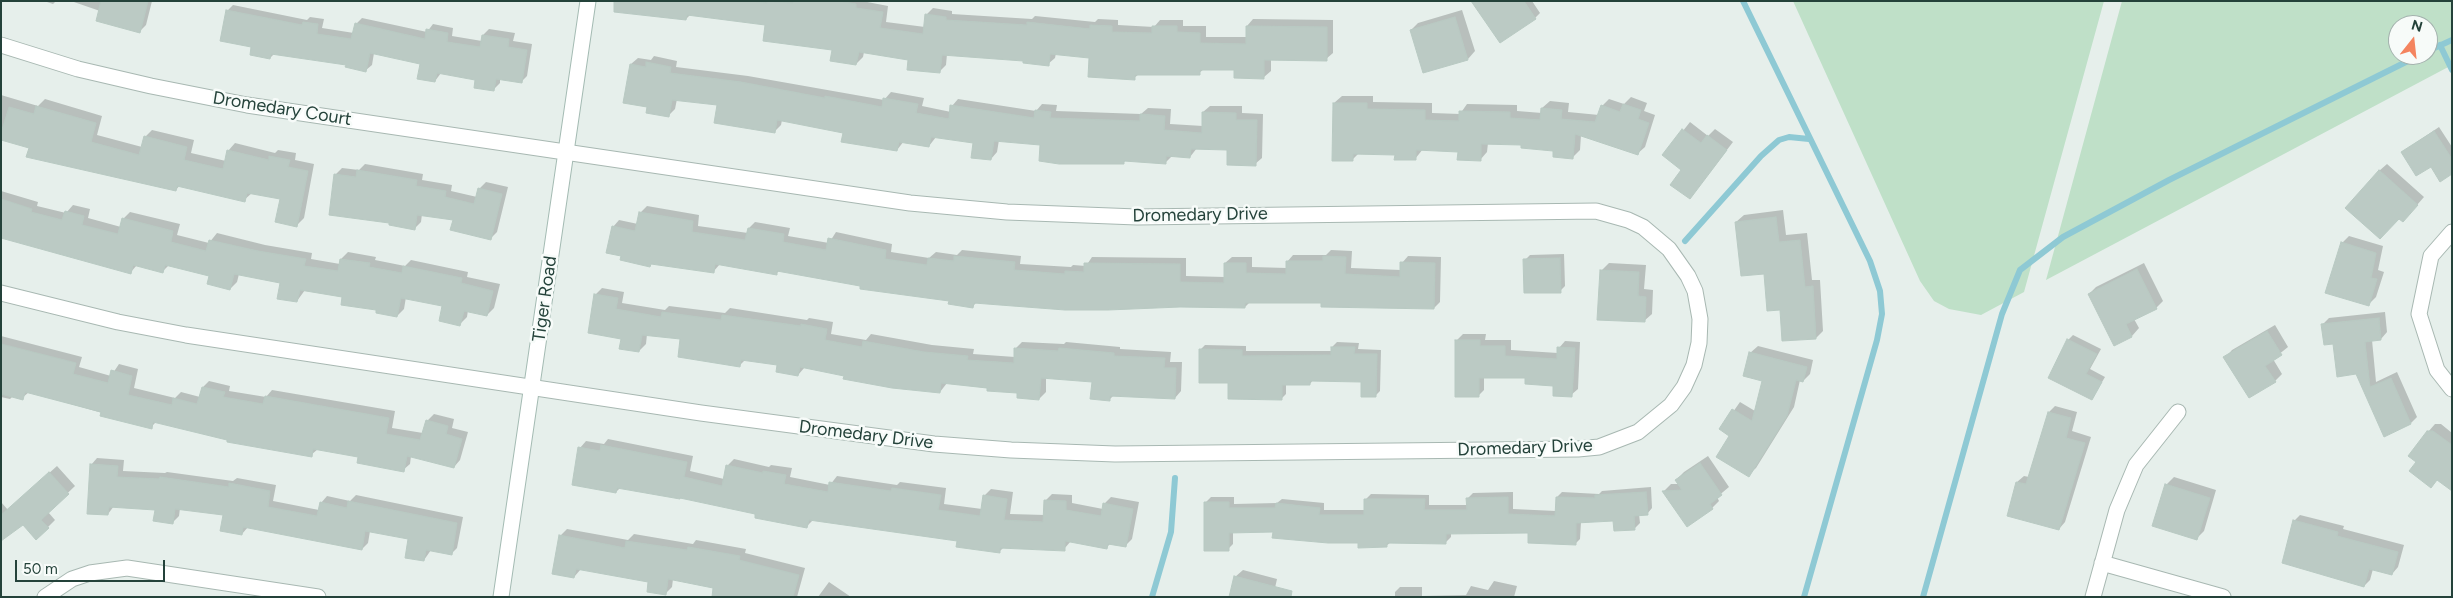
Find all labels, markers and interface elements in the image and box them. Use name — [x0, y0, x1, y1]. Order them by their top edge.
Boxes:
north arrow — [2388, 15, 2438, 65]
text: N — [2409, 16, 2425, 36]
street label: Dromedary Court — [211, 87, 353, 131]
street label: Dromedary Drive — [1132, 203, 1268, 227]
street label: Tiger Road — [528, 255, 562, 343]
street label: Dromedary Drive — [797, 416, 935, 454]
street label: Dromedary Drive — [1457, 435, 1593, 461]
scale bar — [18, 550, 168, 582]
text: 50 m — [23, 560, 58, 578]

